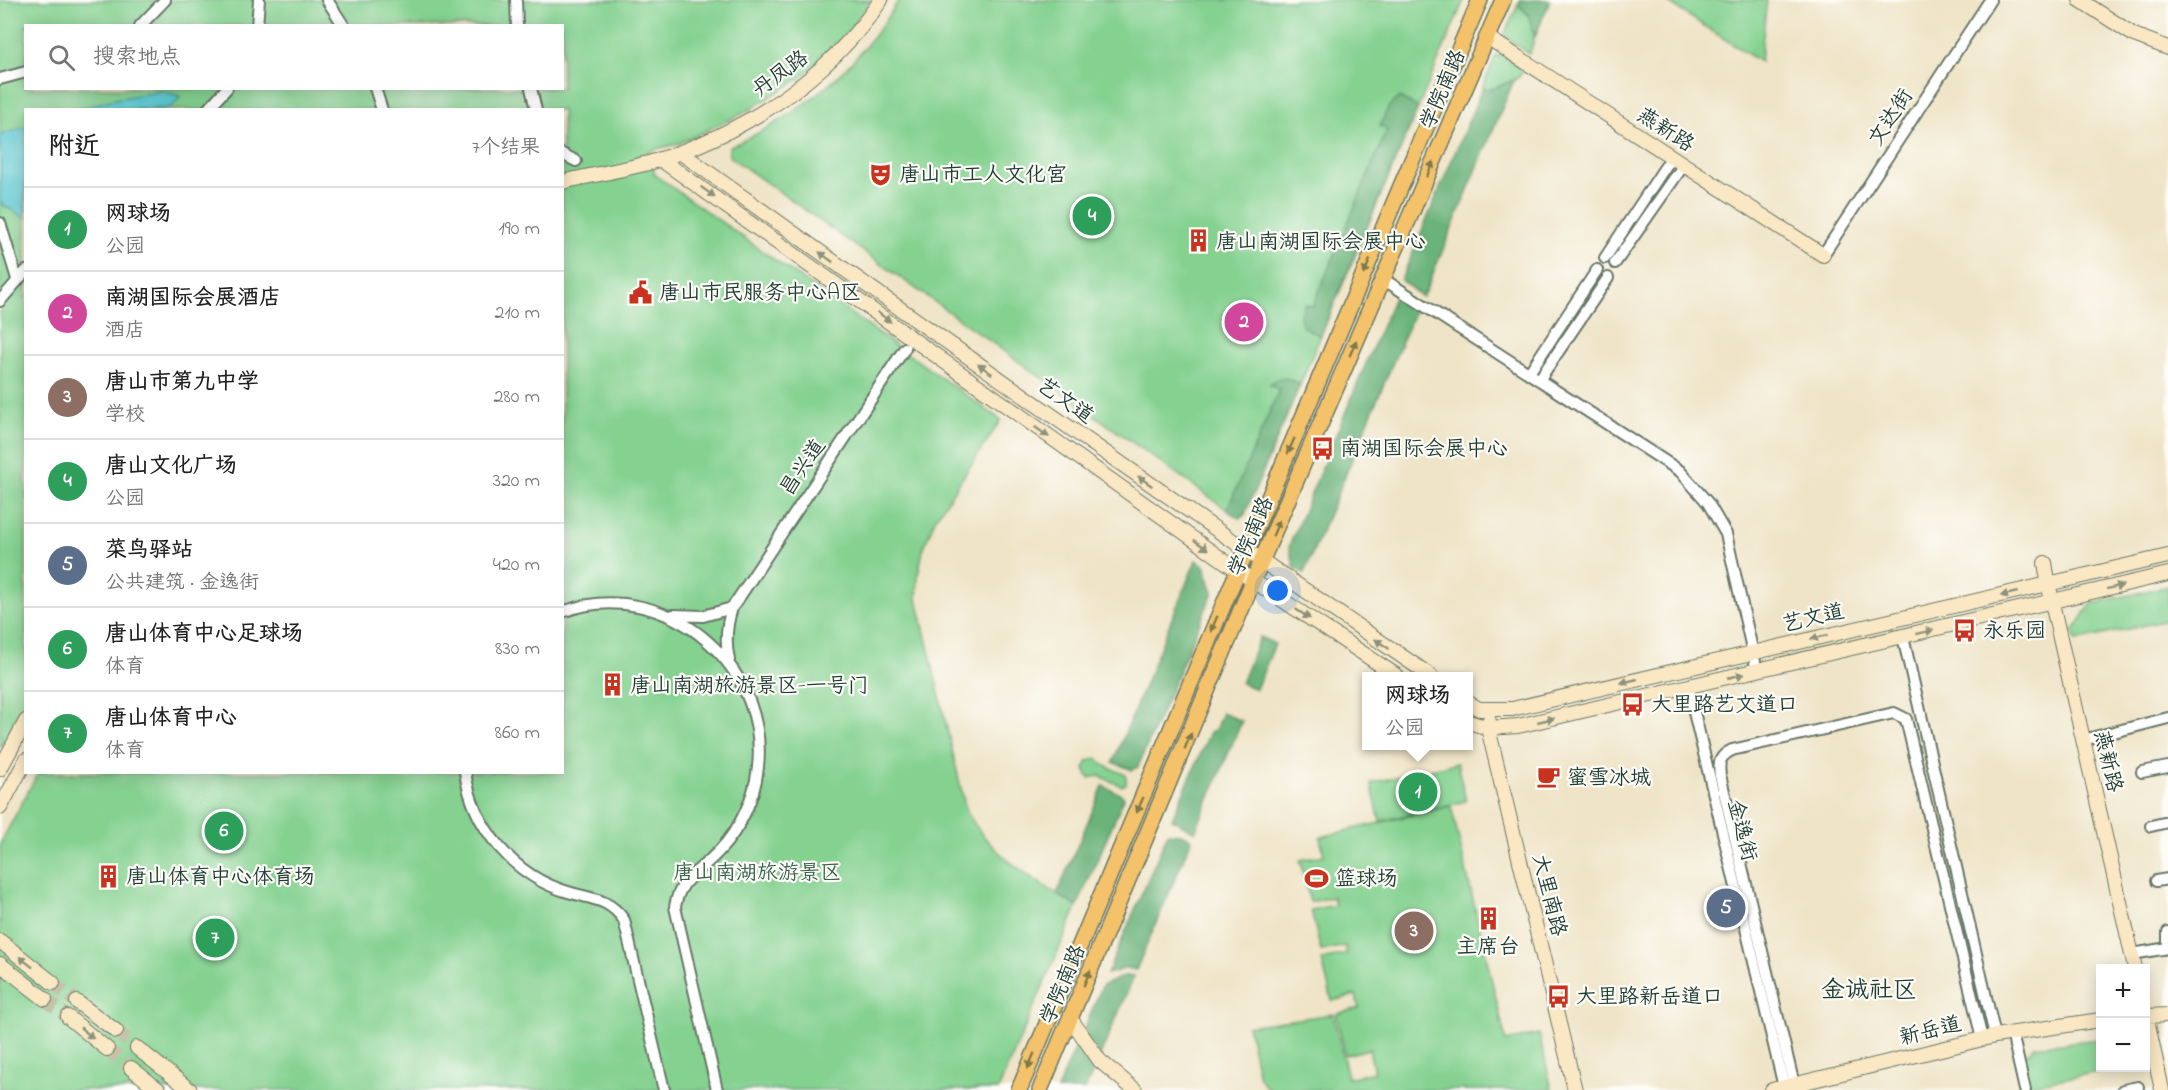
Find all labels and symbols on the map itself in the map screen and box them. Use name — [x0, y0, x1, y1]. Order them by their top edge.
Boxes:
street label: 丹凤路 — [747, 44, 815, 105]
street label: 学院南路 — [1414, 45, 1474, 134]
street label: 文达街 — [1862, 84, 1921, 153]
street label: 燕新路 — [1630, 101, 1699, 160]
one-way arrow — [1425, 160, 1435, 178]
theatre icon: 唐山市工人文化宫 — [868, 161, 894, 187]
place label: 唐山市工人文化宫 — [899, 161, 1067, 191]
one-way arrow — [700, 186, 716, 198]
pin: 4 — [1072, 194, 1112, 238]
building icon: 唐山南湖国际会展中心 — [1185, 228, 1211, 254]
place label: 唐山南湖国际会展中心 — [1216, 228, 1426, 258]
one-way arrow — [819, 251, 835, 263]
one-way arrow — [1362, 258, 1372, 276]
public building icon: 唐山市民服务中心A区 — [628, 279, 654, 305]
place label: 唐山市民服务中心A区 — [659, 279, 861, 309]
pin: 2 — [1224, 300, 1264, 344]
one-way arrow — [876, 311, 892, 323]
one-way arrow — [1348, 339, 1358, 357]
one-way arrow — [978, 363, 994, 375]
street label: 艺文道 — [1030, 371, 1099, 432]
one-way arrow — [1035, 425, 1050, 437]
street label: 昌兴道 — [774, 434, 834, 503]
bus stop icon: 南湖国际会展中心 — [1309, 435, 1335, 461]
place label: 南湖国际会展中心 — [1340, 435, 1508, 465]
one-way arrow — [1286, 437, 1295, 455]
one-way arrow — [1137, 475, 1153, 487]
street label: 学院南路 — [1222, 492, 1282, 581]
one-way arrow — [1271, 518, 1281, 536]
one-way arrow — [1193, 539, 1209, 550]
your location — [1263, 576, 1292, 605]
one-way arrow — [2106, 581, 2124, 591]
one-way arrow — [2000, 590, 2018, 600]
street label: 艺文道 — [1779, 597, 1848, 641]
one-way arrow — [1295, 608, 1311, 619]
one-way arrow — [1209, 616, 1219, 634]
bus stop icon: 永乐园 — [1952, 617, 1978, 643]
place label: 永乐园 — [1983, 617, 2046, 647]
one-way arrow — [1916, 626, 1935, 636]
one-way arrow — [1810, 633, 1828, 643]
one-way arrow — [1374, 639, 1390, 650]
one-way arrow — [1726, 671, 1745, 680]
building icon: 唐山南湖旅游景区-一号门 — [599, 672, 625, 698]
place label: 唐山南湖旅游景区-一号门 — [630, 672, 869, 702]
one-way arrow — [1620, 677, 1638, 687]
bus stop icon: 大里路艺文道口 — [1620, 691, 1646, 717]
place label: 大里路艺文道口 — [1651, 691, 1798, 721]
one-way arrow — [1536, 715, 1555, 724]
street label: 燕新路 — [2085, 727, 2129, 796]
one-way arrow — [1183, 731, 1193, 749]
cafe icon: 蜜雪冰城 — [1536, 764, 1562, 790]
place label: 蜜雪冰城 — [1567, 764, 1651, 794]
pin: 1 — [1398, 770, 1438, 814]
one-way arrow — [1135, 796, 1145, 814]
street label: 金逸街 — [1719, 796, 1763, 865]
pin: 6 — [204, 808, 244, 854]
street label: 大里南路 — [1523, 851, 1573, 940]
park label: 唐山南湖旅游景区 — [673, 859, 841, 889]
building icon: 唐山体育中心体育场 — [95, 863, 121, 889]
place label: 唐山体育中心体育场 — [126, 863, 315, 893]
sports icon: 篮球场 — [1304, 865, 1330, 891]
place label: 篮球场 — [1335, 865, 1398, 895]
pin: 5 — [1706, 886, 1746, 930]
building icon: 主席台 — [1475, 905, 1501, 931]
pin: 3 — [1394, 908, 1434, 954]
pin: 7 — [196, 916, 234, 960]
place label: 主席台 — [1457, 933, 1520, 963]
street label: 学院南路 — [1034, 940, 1094, 1029]
one-way arrow — [19, 957, 34, 969]
one-way arrow — [1082, 969, 1092, 987]
district label: 金诚社区 — [1821, 974, 1917, 1009]
bus stop icon: 大里路新岳道口 — [1545, 983, 1571, 1009]
place label: 大里路新岳道口 — [1576, 983, 1723, 1013]
street label: 新岳道 — [1896, 1010, 1965, 1054]
one-way arrow — [79, 1026, 94, 1039]
one-way arrow — [1026, 1053, 1036, 1071]

